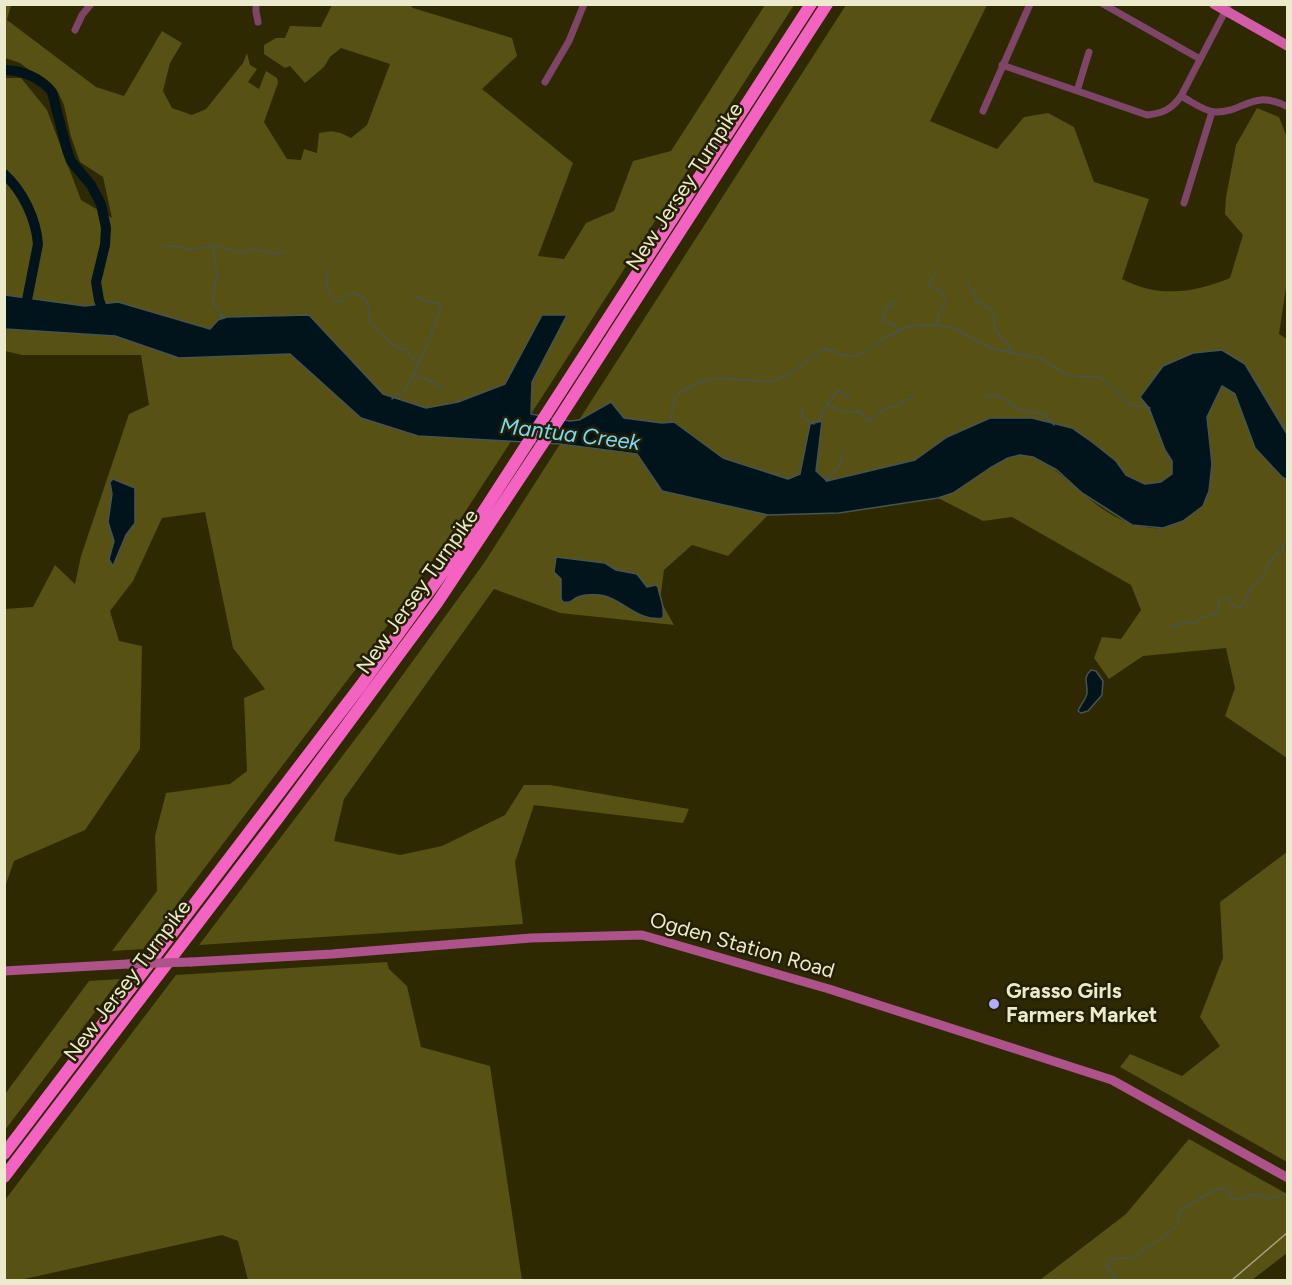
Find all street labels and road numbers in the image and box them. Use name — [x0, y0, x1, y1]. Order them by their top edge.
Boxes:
street label: New Jersey Turnpike — [621, 98, 749, 276]
street label: New Jersey Turnpike — [352, 505, 484, 679]
street label: New Jersey Turnpike — [59, 895, 197, 1067]
street label: Ogden Station Road — [647, 908, 837, 984]

